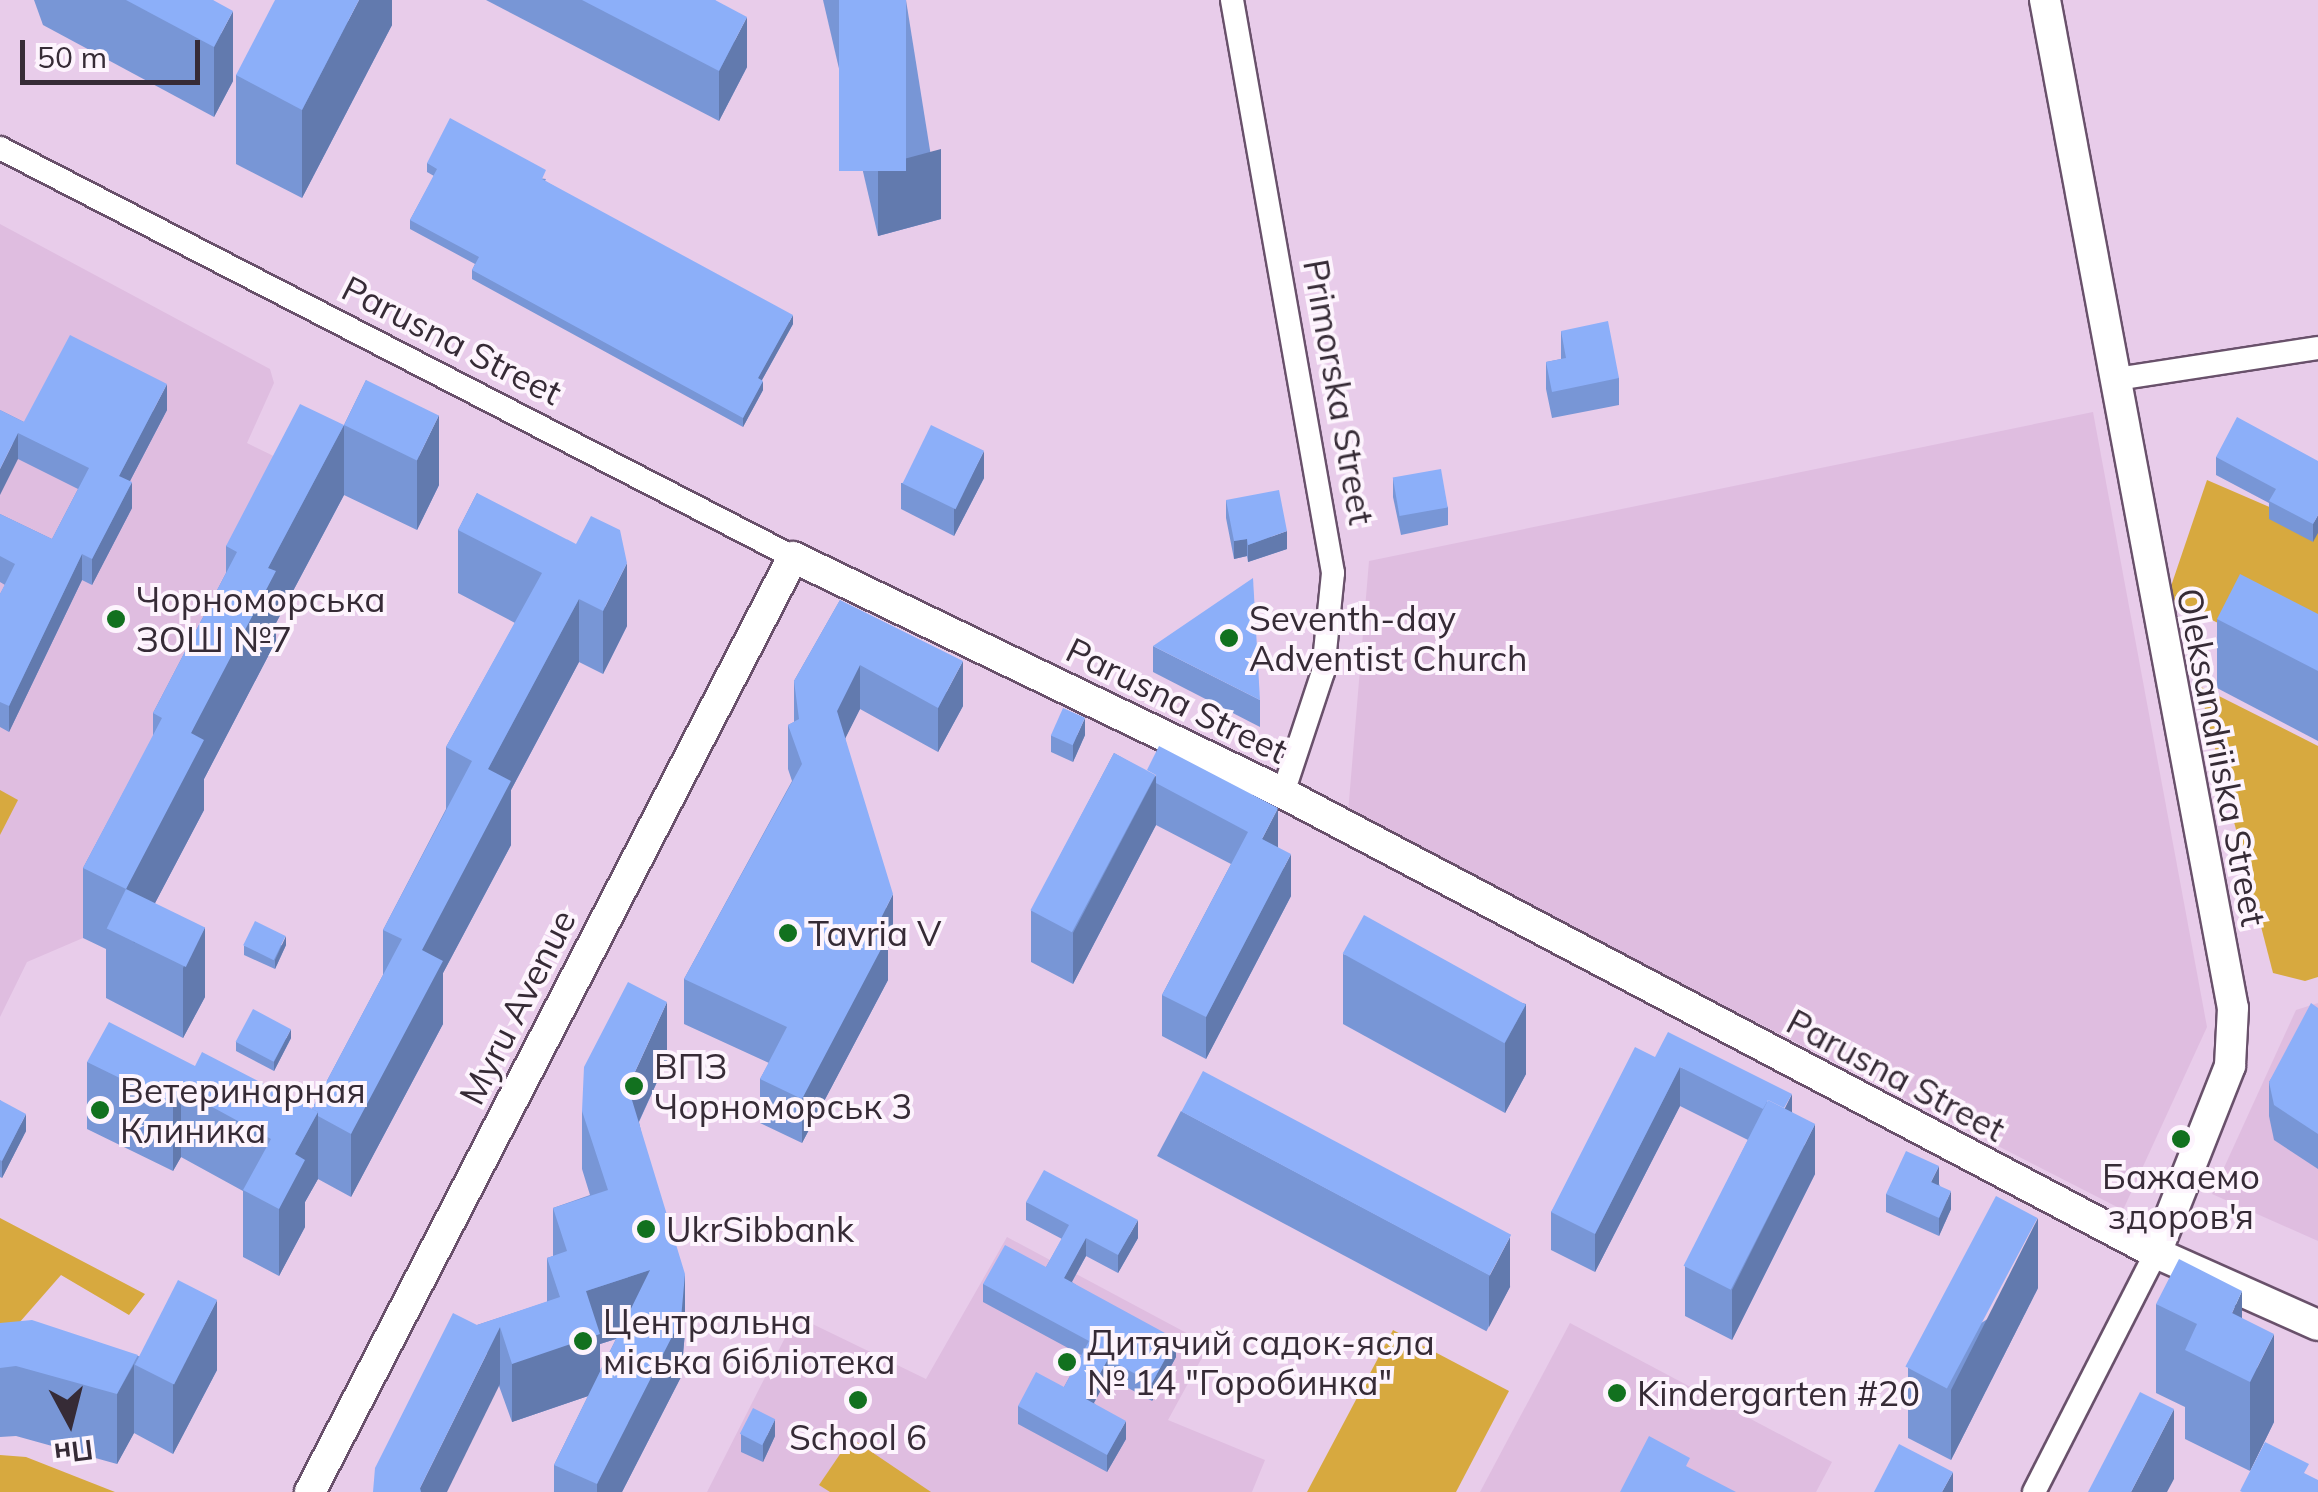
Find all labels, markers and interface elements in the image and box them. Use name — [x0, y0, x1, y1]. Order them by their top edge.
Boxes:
scale bar — [25, 20, 205, 82]
text: 50 m — [37, 38, 107, 76]
street label: Primorska Street — [1295, 256, 1383, 528]
street label: Parusna Street — [335, 267, 569, 413]
place label: Чорноморська ЗОШ №7 — [136, 578, 385, 660]
street label: Oleksandriiska Street — [2169, 584, 2275, 930]
place label: Seventh-day Adventist Church — [1249, 597, 1528, 679]
marker: Чорноморська ЗОШ №7 — [105, 608, 127, 630]
marker: Seventh-day Adventist Church — [1218, 627, 1240, 649]
street label: Parusna Street — [1060, 628, 1294, 772]
street label: Myru Avenue — [450, 903, 584, 1111]
place label: Tavria V — [808, 912, 941, 954]
marker: Tavria V — [777, 922, 799, 944]
street label: Parusna Street — [1780, 1000, 2012, 1150]
place label: ВПЗ Чорноморськ 3 — [654, 1045, 912, 1127]
place label: Ветеринарная Клиника — [120, 1069, 366, 1151]
marker: ВПЗ Чорноморськ 3 — [623, 1075, 645, 1097]
marker: Ветеринарная Клиника — [89, 1099, 111, 1121]
marker: Бажаемо здоров'я — [2170, 1128, 2192, 1150]
place label: Бажаемо здоров'я — [2102, 1155, 2260, 1237]
place label: UkrSibbank — [666, 1208, 854, 1250]
marker: UkrSibbank — [635, 1218, 657, 1240]
place label: Центральна міська бібліотека — [603, 1300, 896, 1382]
place label: Дитячий садок-ясла № 14 "Горобинка" — [1087, 1321, 1435, 1403]
marker: Центральна міська бібліотека — [572, 1330, 594, 1352]
marker: Дитячий садок-ясла № 14 "Горобинка" — [1056, 1351, 1078, 1373]
north arrow — [20, 1372, 120, 1472]
place label: Kindergarten #20 — [1637, 1372, 1920, 1414]
marker: Kindergarten #20 — [1606, 1382, 1628, 1404]
marker: School 6 — [847, 1389, 869, 1411]
place label: School 6 — [789, 1416, 927, 1458]
text: Пн — [52, 1433, 95, 1472]

